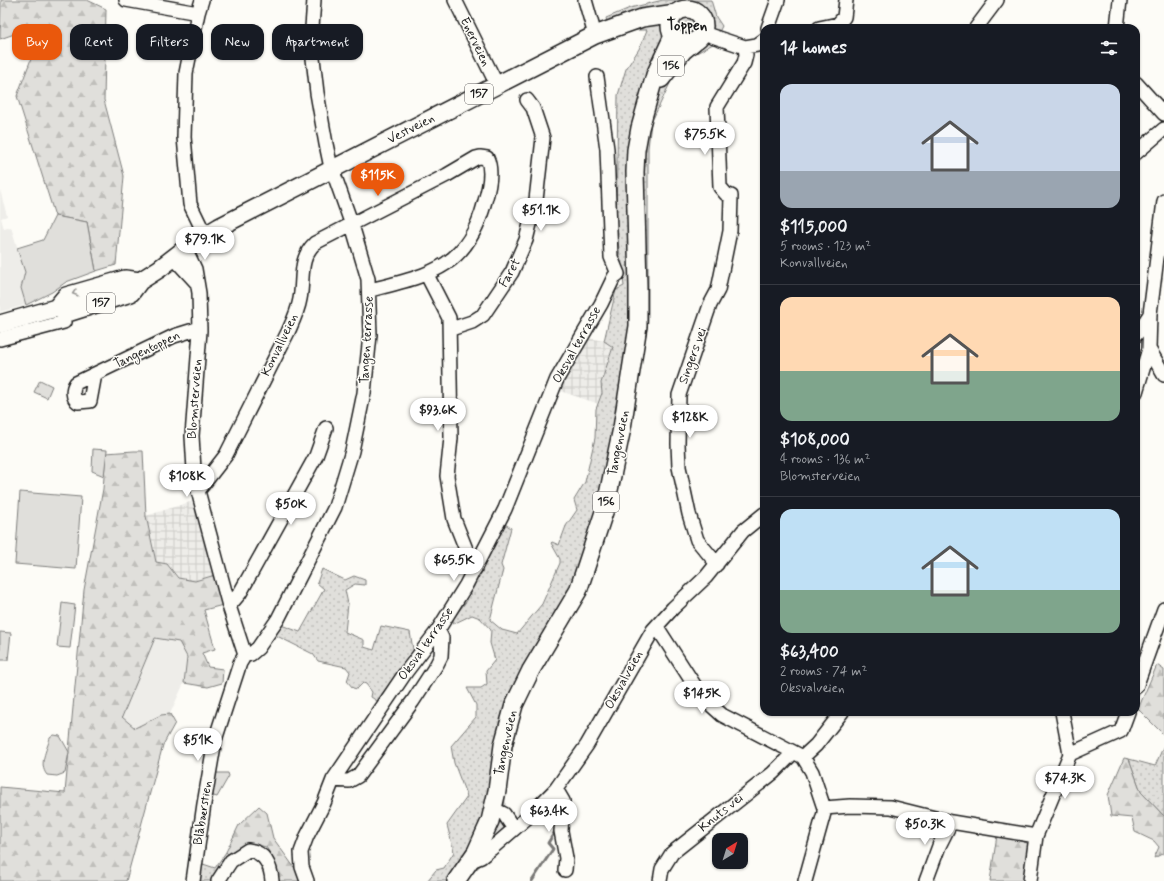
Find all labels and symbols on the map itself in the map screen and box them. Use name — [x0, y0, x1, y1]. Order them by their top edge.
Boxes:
street label: Enerveien — [456, 15, 494, 69]
district label: Toppen — [667, 16, 708, 36]
road number: 156 — [658, 56, 684, 76]
road number: 157 — [465, 84, 493, 104]
street label: Vestveien — [384, 110, 438, 148]
pin: $75.5K — [672, 122, 738, 156]
pin: $115K — [350, 163, 406, 197]
pin: $51.1K — [508, 198, 574, 232]
pin: $79.1K — [172, 227, 238, 261]
street label: Faret — [495, 256, 525, 290]
one-way arrow — [72, 288, 79, 297]
road number: 157 — [87, 293, 115, 313]
street label: Tangen terrasse — [356, 296, 379, 384]
street label: Oksval terrasse — [549, 303, 605, 386]
street label: Konvallveien — [258, 311, 302, 379]
street label: Singers vei — [675, 325, 712, 387]
street label: Tangentoppen — [111, 327, 184, 374]
street label: Blomsterveien — [184, 358, 206, 440]
pin: $93.6K — [405, 398, 471, 432]
pin: $128K — [662, 405, 718, 439]
street label: Tangenveien — [604, 409, 635, 478]
pin: $108K — [159, 464, 215, 498]
pin: $50K — [267, 492, 315, 526]
road number: 156 — [593, 492, 619, 512]
pin: $65.5K — [421, 548, 487, 582]
street label: Oksval terrasse — [395, 604, 458, 684]
street label: Oksvalveien — [601, 648, 647, 712]
pin: $145K — [674, 681, 730, 715]
street label: Tangenveien — [491, 709, 522, 778]
pin: $51K — [174, 728, 222, 762]
pin: $74.3K — [1032, 766, 1098, 800]
street label: Blåbærstien — [190, 780, 216, 846]
street label: Knuts vei — [695, 790, 747, 836]
pin: $63.4K — [516, 799, 582, 833]
pin: $50.3K — [892, 812, 958, 846]
north arrow — [712, 833, 748, 869]

